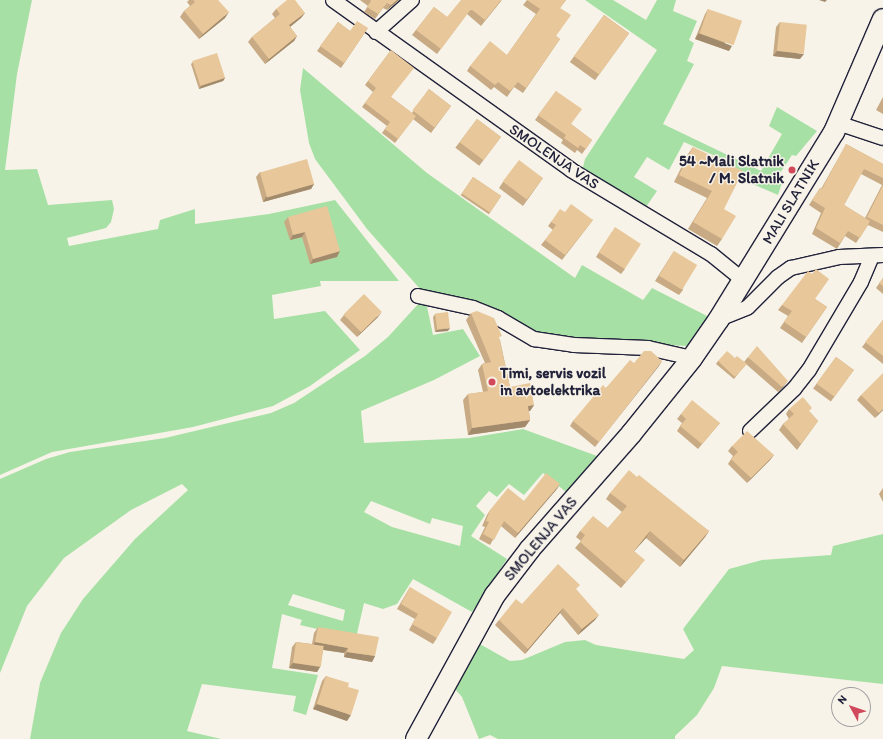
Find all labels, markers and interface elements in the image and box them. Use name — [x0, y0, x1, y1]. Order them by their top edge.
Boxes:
street label: SMOLENJA VAS — [506, 120, 602, 194]
place label: 54 ~Mali Slatnik / M. Slatnik — [679, 152, 784, 187]
street label: MALI SLATNIK — [759, 157, 823, 247]
marker: 54 ~Mali Slatnik / M. Slatnik — [787, 165, 797, 175]
place label: Timi, servis vozil in avtoelektrika — [500, 364, 605, 399]
marker: Timi, servis vozil in avtoelektrika — [487, 377, 497, 387]
street label: SMOLENJA VAS — [501, 493, 581, 585]
north arrow — [831, 687, 871, 727]
text: N — [835, 693, 850, 707]

